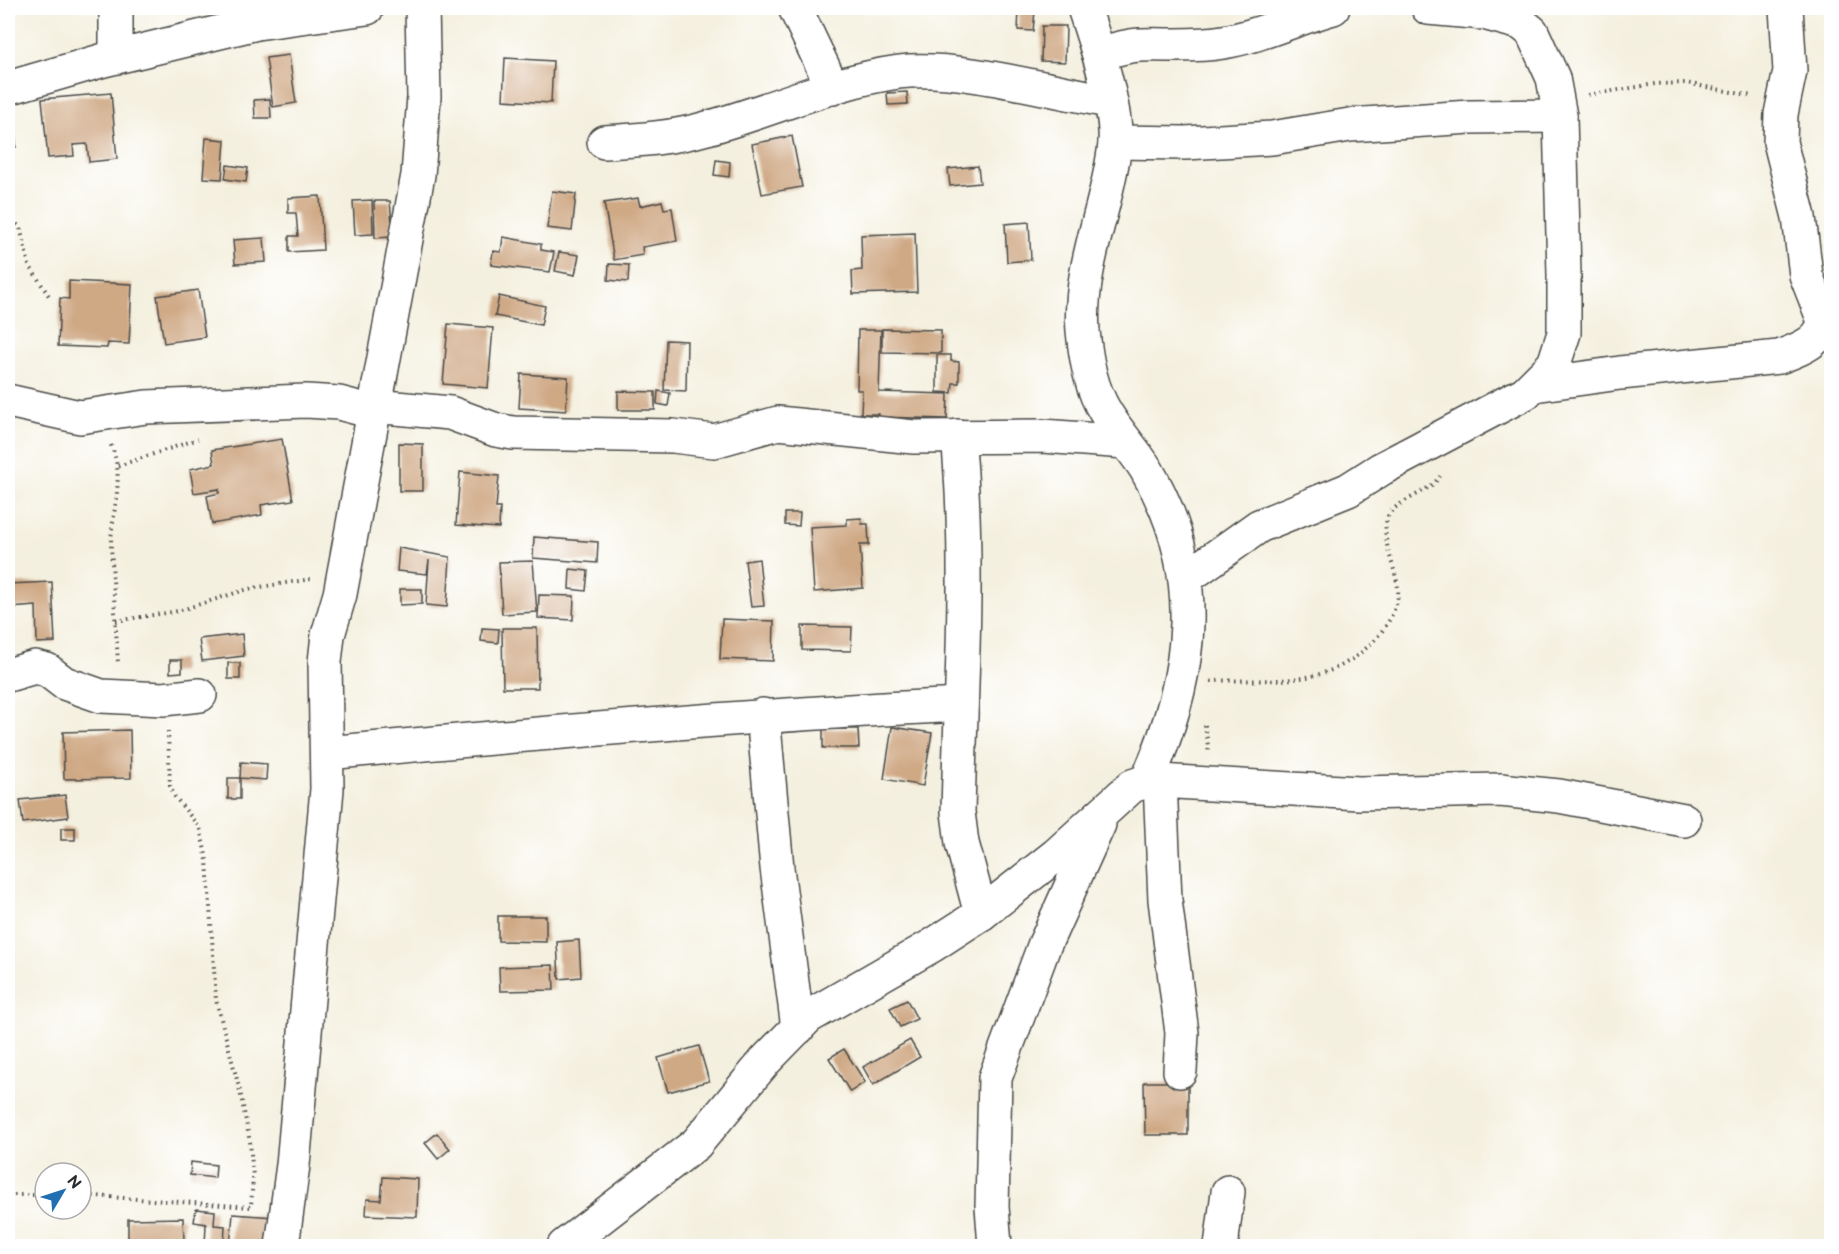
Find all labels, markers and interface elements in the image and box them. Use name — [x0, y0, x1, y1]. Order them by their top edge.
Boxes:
north arrow — [33, 1161, 93, 1221]
text: N — [62, 1172, 85, 1193]

